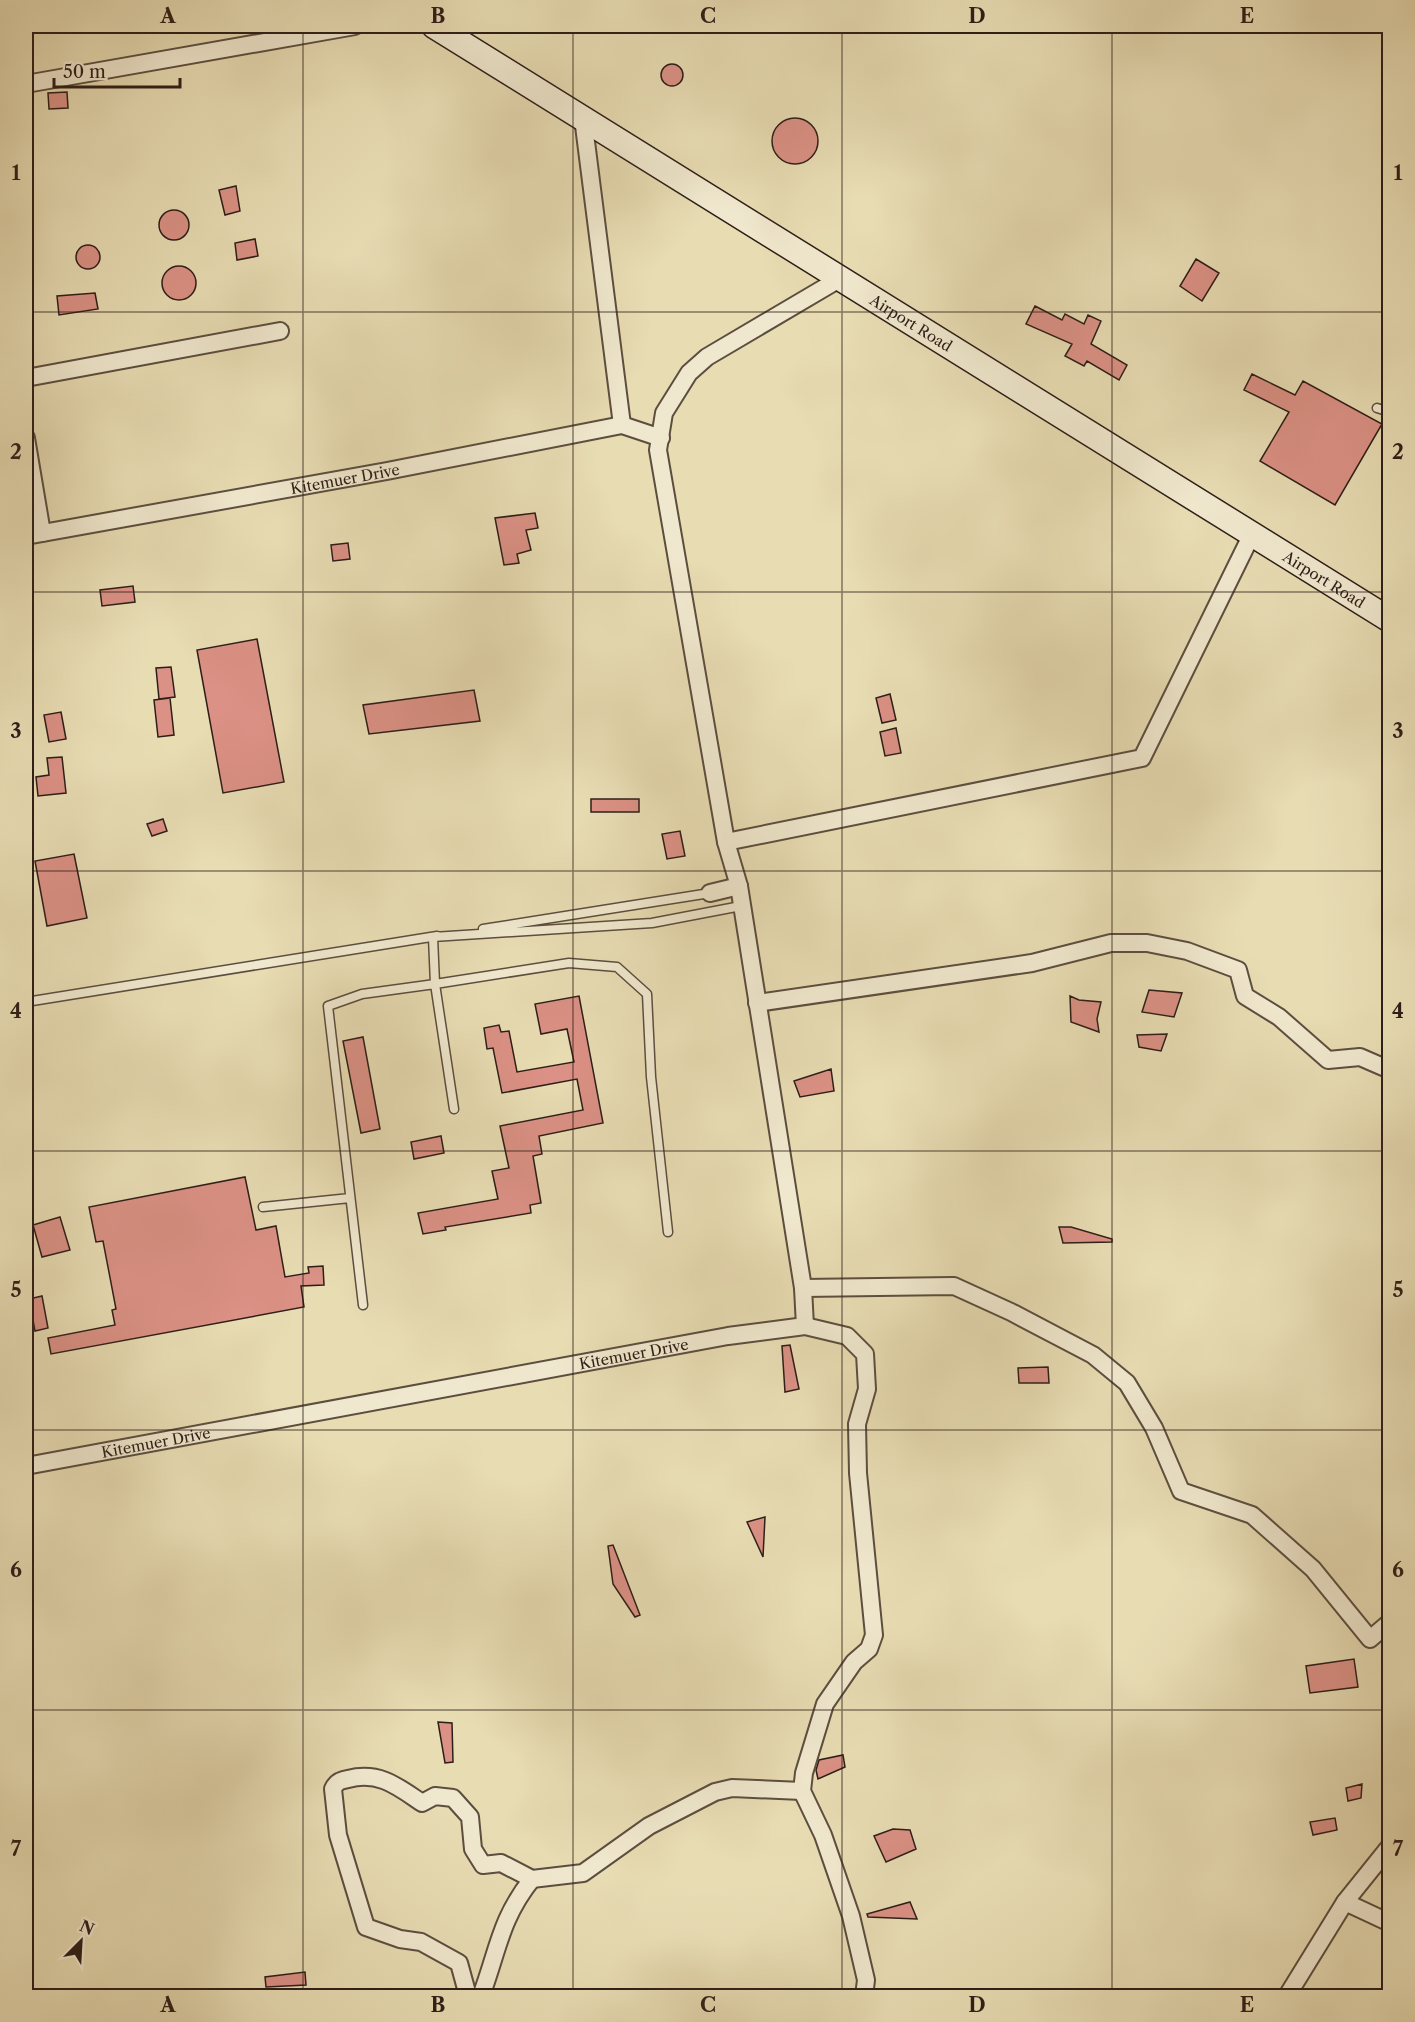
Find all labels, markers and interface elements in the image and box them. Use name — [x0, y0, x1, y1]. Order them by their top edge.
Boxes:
text: A — [159, 4, 176, 28]
text: B — [431, 4, 446, 28]
text: C — [700, 4, 716, 28]
text: D — [968, 4, 986, 28]
text: E — [1240, 4, 1254, 28]
scale bar — [54, 51, 180, 89]
text: 50 m — [63, 61, 106, 83]
text: 1 — [12, 161, 21, 185]
text: 1 — [1394, 161, 1403, 185]
street label: Airport Road — [866, 289, 956, 355]
text: 2 — [10, 440, 22, 464]
text: 2 — [1392, 440, 1404, 464]
street label: Kitemuer Drive — [289, 459, 401, 498]
street label: Airport Road — [1279, 546, 1369, 612]
text: 3 — [10, 719, 22, 743]
text: 3 — [1392, 719, 1404, 743]
text: 4 — [10, 999, 22, 1023]
text: 4 — [1392, 999, 1404, 1023]
text: 5 — [10, 1278, 22, 1302]
text: 5 — [1392, 1278, 1404, 1302]
street label: Kitemuer Drive — [578, 1334, 690, 1373]
street label: Kitemuer Drive — [100, 1423, 212, 1461]
text: 6 — [10, 1558, 22, 1582]
text: 6 — [1392, 1558, 1404, 1582]
text: 7 — [11, 1837, 22, 1861]
text: 7 — [1393, 1837, 1404, 1861]
north arrow — [51, 1911, 111, 1971]
text: N — [77, 1915, 98, 1939]
text: A — [159, 1993, 176, 2017]
text: B — [431, 1993, 446, 2017]
text: C — [700, 1993, 716, 2017]
text: D — [968, 1993, 986, 2017]
text: E — [1240, 1993, 1254, 2017]

